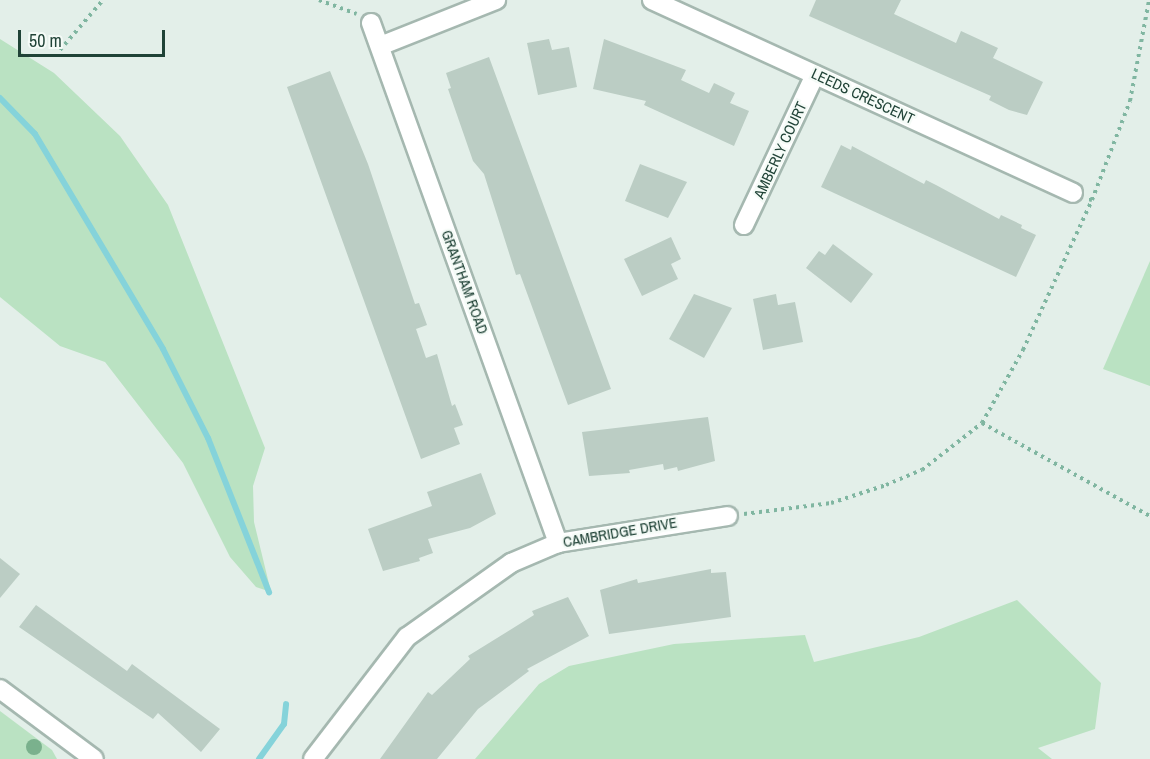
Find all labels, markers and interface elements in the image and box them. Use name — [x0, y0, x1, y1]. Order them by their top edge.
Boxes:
scale bar — [21, 18, 168, 56]
text: 50 m — [29, 28, 62, 53]
street label: LEEDS CRESCENT — [809, 64, 917, 128]
street label: AMBERLY COURT — [750, 99, 810, 201]
street label: GRANTHAM ROAD — [438, 228, 492, 336]
street label: CAMBRIDGE DRIVE — [562, 513, 678, 551]

